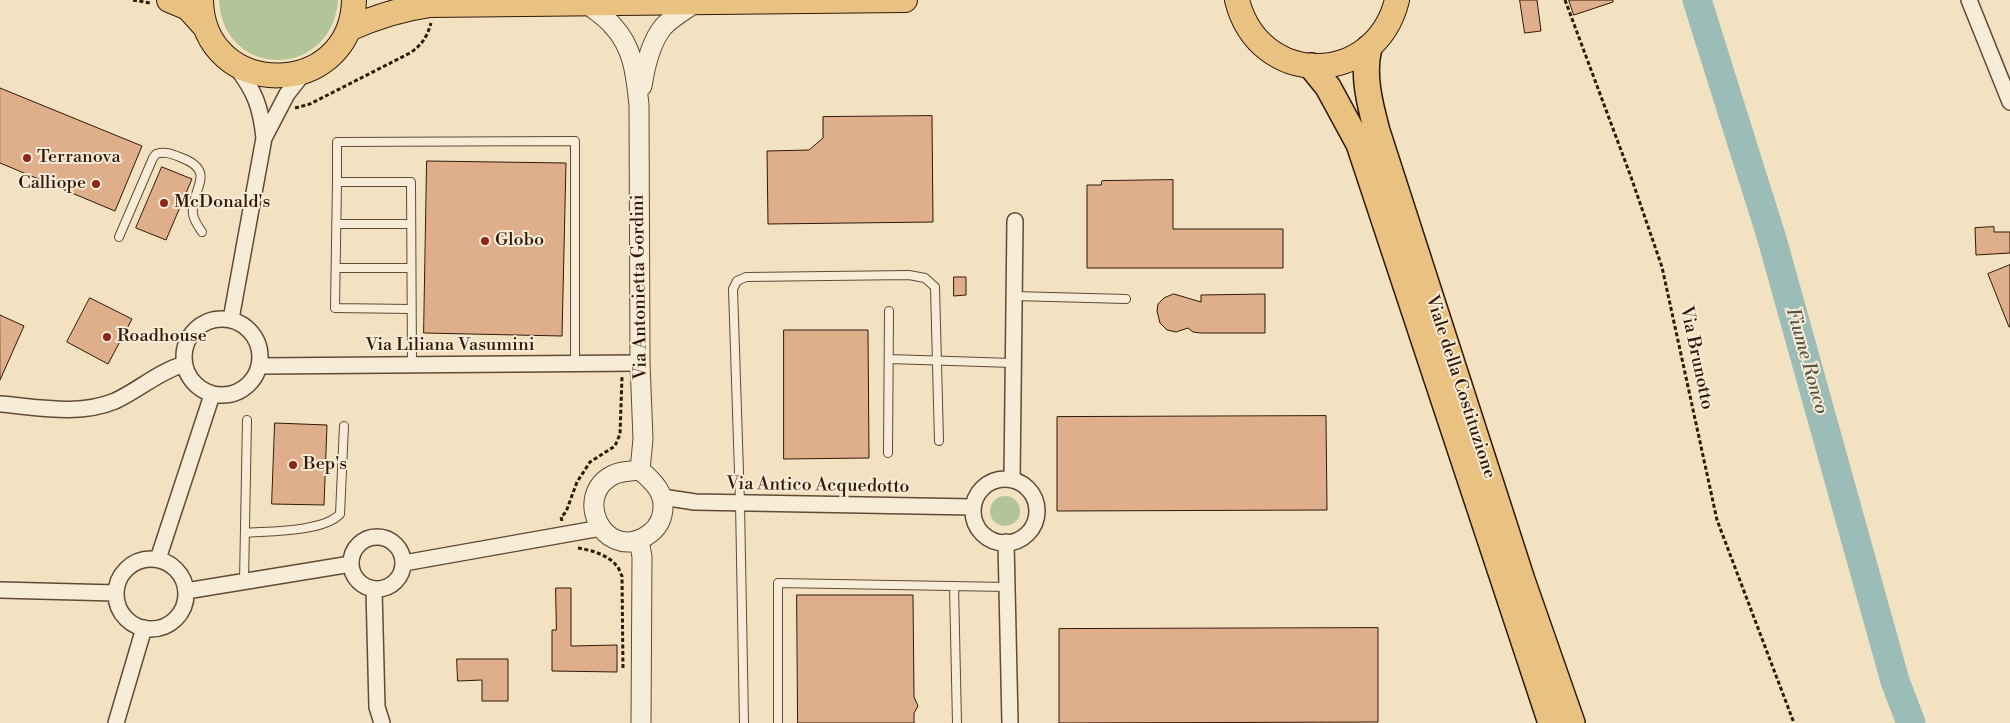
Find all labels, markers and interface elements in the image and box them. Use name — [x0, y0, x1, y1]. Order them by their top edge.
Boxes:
place label: Terranova — [37, 147, 121, 169]
marker: Terranova — [21, 152, 33, 164]
place label: Calliope — [18, 173, 86, 195]
marker: Calliope — [90, 178, 102, 190]
place label: McDonald's — [174, 192, 270, 214]
street label: Via Antonietta Gordini — [628, 194, 652, 380]
marker: McDonald's — [158, 197, 170, 209]
place label: Globo — [495, 230, 544, 252]
marker: Globo — [479, 235, 491, 247]
street label: Viale della Costituzione — [1420, 293, 1500, 481]
street label: Via Brunotto — [1675, 304, 1717, 412]
water label: Fiume Ronco — [1780, 305, 1832, 417]
place label: Roadhouse — [117, 326, 207, 348]
marker: Roadhouse — [101, 331, 113, 343]
street label: Via Liliana Vasumini — [365, 335, 535, 357]
place label: Bep's — [303, 454, 347, 476]
marker: Bep's — [287, 459, 299, 471]
street label: Via Antico Acquedotto — [726, 474, 910, 498]

